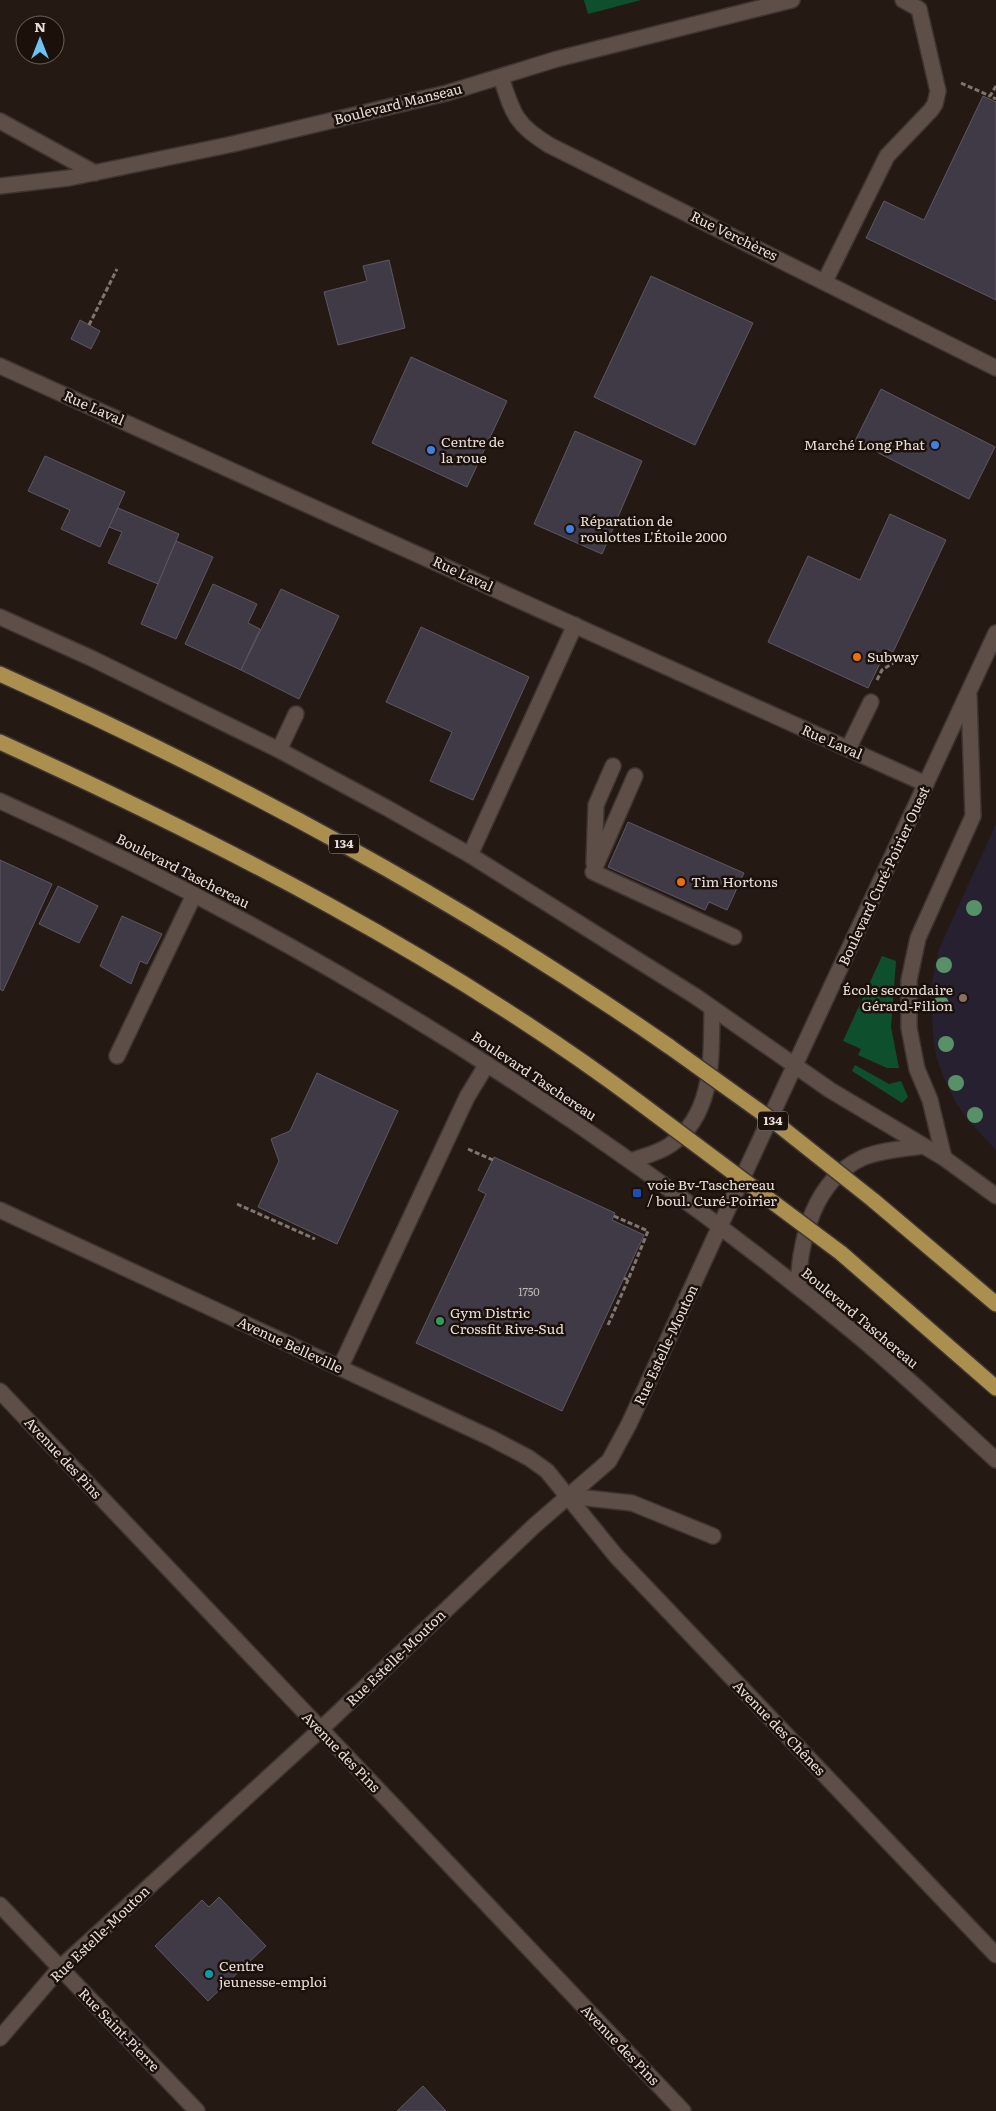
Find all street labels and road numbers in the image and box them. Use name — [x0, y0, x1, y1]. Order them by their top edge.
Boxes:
street label: Boulevard Manseau — [332, 77, 464, 129]
street label: Rue Verchères — [688, 205, 781, 265]
street label: Rue Laval — [61, 385, 128, 430]
street label: Rue Laval — [430, 550, 497, 596]
street label: Rue Laval — [799, 719, 866, 764]
street label: Boulevard Curé-Poirier Ouest — [833, 782, 934, 969]
street label: Boulevard Taschereau — [113, 828, 254, 913]
road number: 134 — [329, 834, 359, 854]
street label: Boulevard Taschereau — [468, 1026, 601, 1125]
road number: 134 — [758, 1112, 788, 1130]
street label: Boulevard Taschereau — [798, 1262, 924, 1372]
street label: Rue Estelle-Mouton — [628, 1281, 702, 1408]
street label: Avenue Belleville — [235, 1311, 346, 1377]
street label: Avenue des Pins — [21, 1412, 107, 1503]
street label: Rue Estelle-Mouton — [341, 1605, 449, 1710]
street label: Avenue des Chênes — [729, 1675, 830, 1779]
street label: Avenue des Pins — [298, 1707, 385, 1796]
street label: Rue Estelle-Mouton — [45, 1881, 153, 1986]
street label: Rue Saint-Pierre — [75, 1983, 165, 2075]
street label: Avenue des Pins — [577, 2000, 664, 2089]

